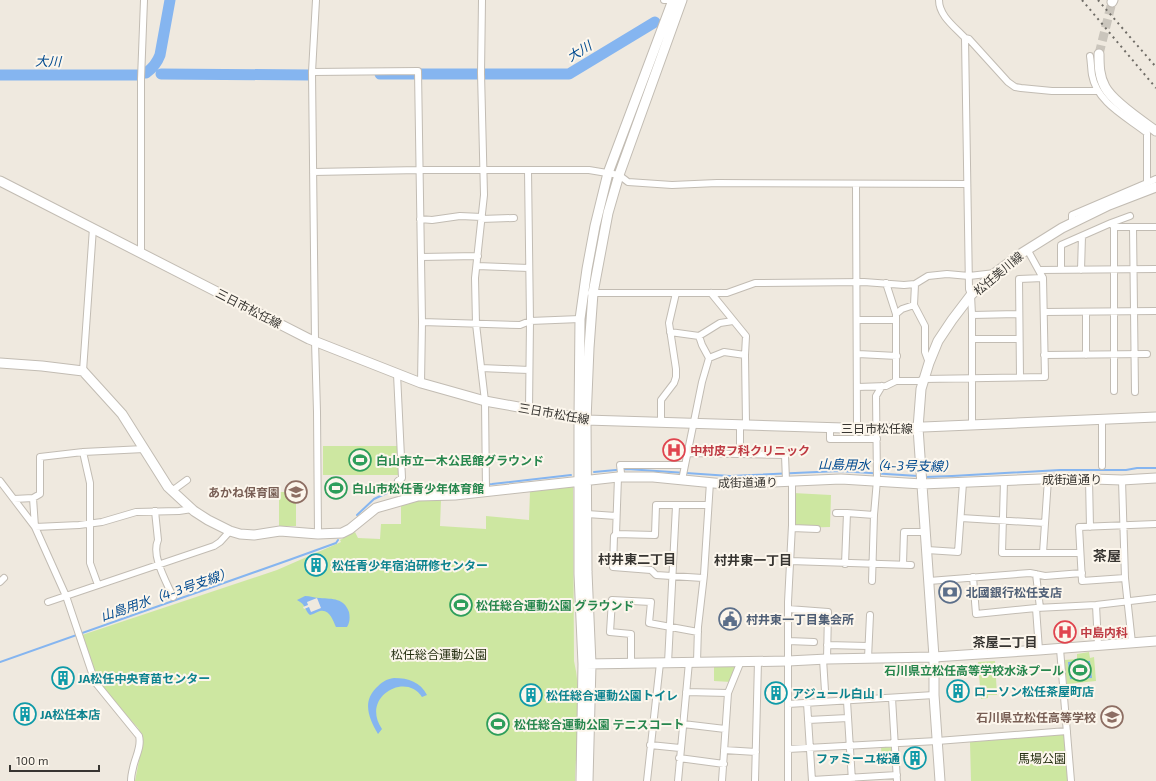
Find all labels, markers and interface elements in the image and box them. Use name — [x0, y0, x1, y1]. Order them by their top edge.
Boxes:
water label: 大川 — [564, 36, 596, 65]
water label: 大川 — [35, 53, 63, 69]
street label: 松任美川線 — [971, 248, 1025, 298]
street label: 三日市松任線 — [214, 285, 284, 331]
street label: 三日市松任線 — [517, 400, 591, 426]
street label: 三日市松任線 — [841, 421, 913, 435]
hospital icon: 中村皮フ科クリニック — [661, 437, 687, 463]
place label: 中村皮フ科クリニック — [690, 443, 810, 457]
sports icon: 白山市立一木公民館グラウンド — [347, 447, 373, 473]
place label: 白山市立一木公民館グラウンド — [376, 453, 544, 467]
water label: 山島用水（4-3号支線） — [818, 456, 956, 474]
street label: 成街道通り — [1042, 472, 1102, 486]
street label: 成街道通り — [718, 474, 778, 490]
sports icon: 白山市松任青少年体育館 — [323, 475, 349, 501]
school or university icon: あかね保育園 — [283, 479, 309, 505]
place label: 白山市松任青少年体育館 — [352, 481, 484, 495]
place label: あかね保育園 — [208, 485, 280, 499]
district label: 茶屋 — [1093, 547, 1121, 564]
district label: 村井東二丁目 — [598, 551, 676, 567]
building icon: 松任青少年宿泊研修センター — [303, 552, 329, 578]
district label: 村井東一丁目 — [714, 552, 792, 568]
place label: 松任青少年宿泊研修センター — [332, 558, 488, 572]
water label: 山島用水（4-3号支線） — [98, 564, 234, 624]
bank icon: 北國銀行松任支店 — [937, 579, 963, 605]
place label: 北國銀行松任支店 — [966, 585, 1062, 599]
sports icon: 松任総合運動公園 グラウンド — [448, 592, 474, 618]
place label: 松任総合運動公園 グラウンド — [476, 598, 635, 612]
public building icon: 村井東一丁目集会所 — [717, 606, 743, 632]
place label: 村井東一丁目集会所 — [746, 612, 854, 626]
hospital icon: 中島内科 — [1052, 619, 1078, 645]
place label: 中島内科 — [1080, 625, 1128, 639]
district label: 茶屋二丁目 — [972, 634, 1038, 650]
park label: 松任総合運動公園 — [391, 647, 487, 661]
sports icon: 石川県立松任高等学校水泳プール — [1067, 657, 1093, 683]
place label: 石川県立松任高等学校水泳プール — [884, 663, 1064, 677]
building icon: JA松任中央育苗センター — [50, 665, 76, 691]
place label: JA松任中央育苗センター — [78, 671, 210, 685]
building icon: ローソン松任茶屋町店 — [945, 678, 971, 704]
building icon: アジュール白山Ⅰ — [763, 680, 789, 706]
building icon: 松任総合運動公園トイレ — [518, 682, 544, 708]
place label: ローソン松任茶屋町店 — [974, 684, 1094, 698]
place label: アジュール白山Ⅰ — [792, 686, 887, 700]
place label: 松任総合運動公園トイレ — [546, 688, 678, 702]
building icon: JA松任本店 — [12, 701, 38, 727]
school or university icon: 石川県立松任高等学校 — [1099, 704, 1125, 730]
place label: JA松任本店 — [40, 707, 100, 721]
place label: 石川県立松任高等学校 — [976, 710, 1096, 724]
sports icon: 松任総合運動公園 テニスコート — [485, 711, 511, 737]
place label: 松任総合運動公園 テニスコート — [514, 717, 685, 731]
building icon: ファミーユ桜通 — [902, 745, 928, 771]
scale bar — [10, 747, 99, 773]
place label: ファミーユ桜通 — [816, 751, 900, 765]
park label: 馬場公園 — [1018, 751, 1066, 765]
text: 100 m — [16, 753, 48, 767]

